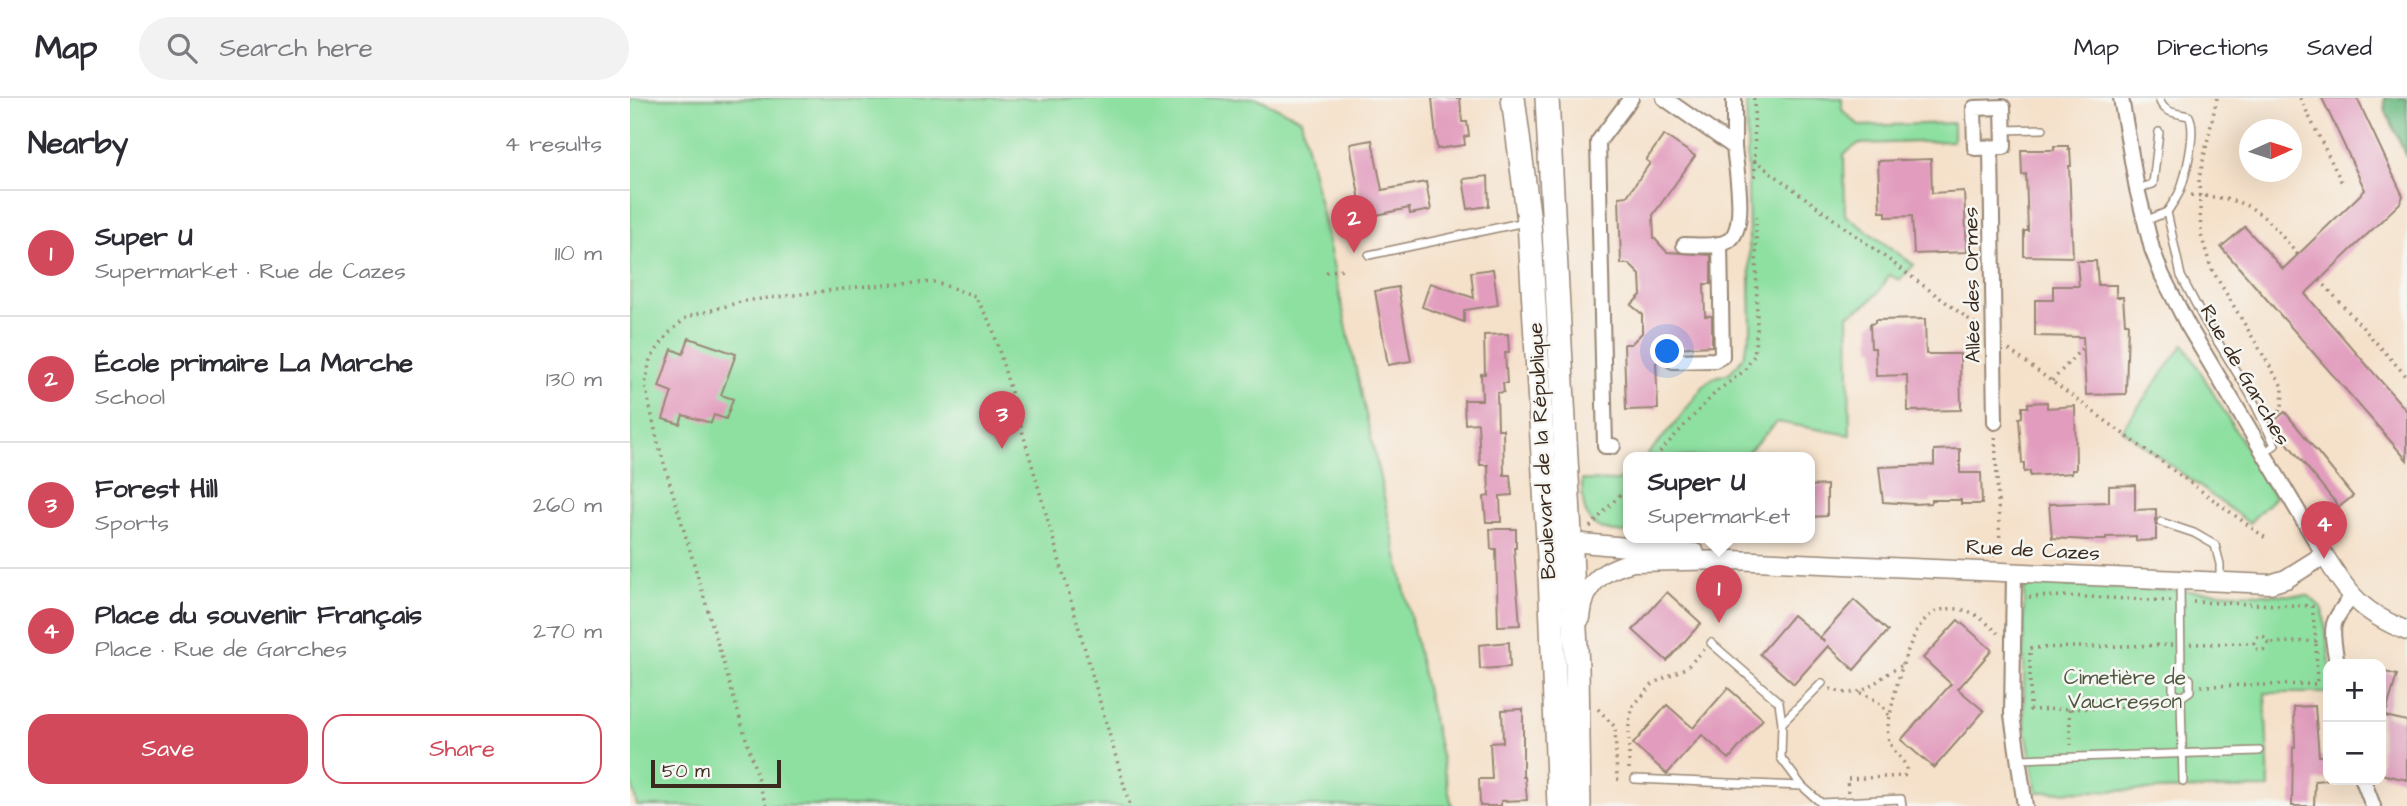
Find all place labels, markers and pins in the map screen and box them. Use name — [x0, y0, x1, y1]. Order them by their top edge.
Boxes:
pin: 2 — [1331, 195, 1377, 253]
pin: 3 — [979, 391, 1025, 449]
pin: 4 — [2301, 501, 2347, 559]
pin: 1 — [1696, 565, 1742, 623]

